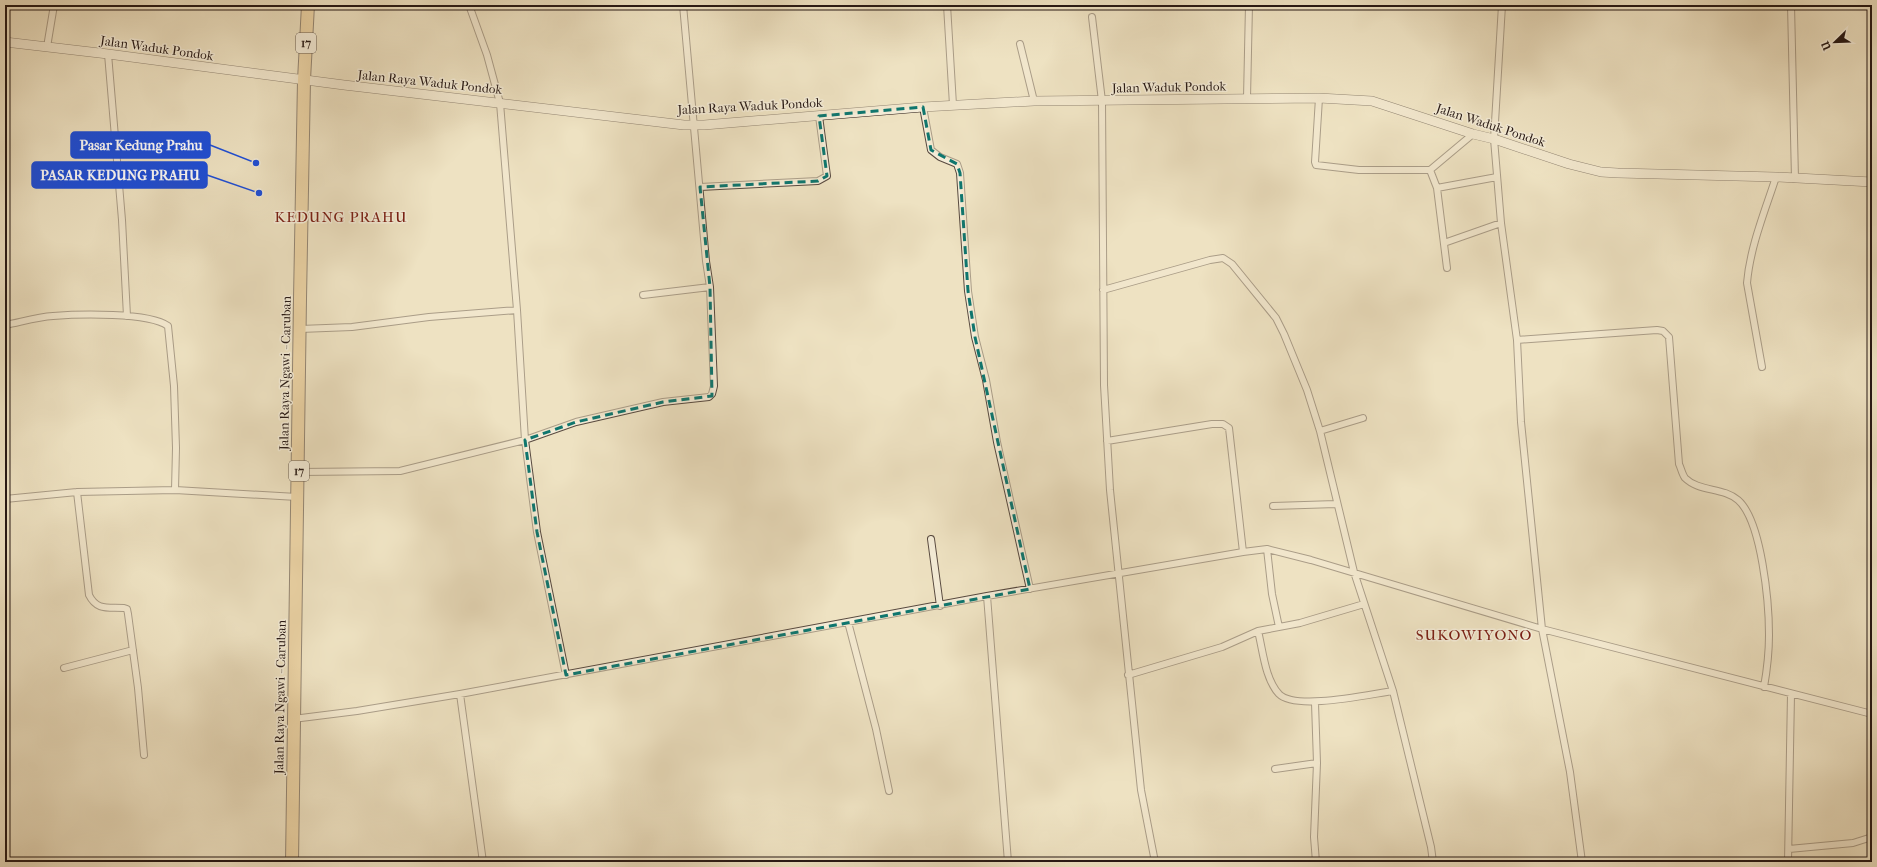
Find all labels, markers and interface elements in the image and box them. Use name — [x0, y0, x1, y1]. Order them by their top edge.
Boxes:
north arrow — [1815, 22, 1855, 62]
street label: Jalan Waduk Pondok — [98, 32, 215, 63]
road number: 17 — [296, 33, 316, 53]
text: U — [1818, 39, 1834, 53]
street label: Jalan Raya Waduk Pondok — [356, 67, 503, 97]
street label: Jalan Waduk Pondok — [1111, 78, 1227, 96]
street label: Jalan Raya Waduk Pondok — [676, 95, 823, 117]
street label: Jalan Waduk Pondok — [1433, 100, 1548, 150]
callout: Pasar Kedung Prahu — [71, 132, 210, 158]
text: Pasar Kedung Prahu — [80, 137, 202, 154]
callout: PASAR KEDUNG PRAHU — [32, 162, 207, 188]
text: PASAR KEDUNG PRAHU — [40, 167, 200, 184]
district label: KEDUNG PRAHU — [274, 208, 408, 226]
street label: Jalan Raya Ngawi - Caruban — [276, 295, 294, 451]
road number: 17 — [289, 461, 309, 481]
street label: Jalan Raya Ngawi - Caruban — [271, 619, 289, 775]
district label: SUKOWIYONO — [1416, 626, 1532, 644]

